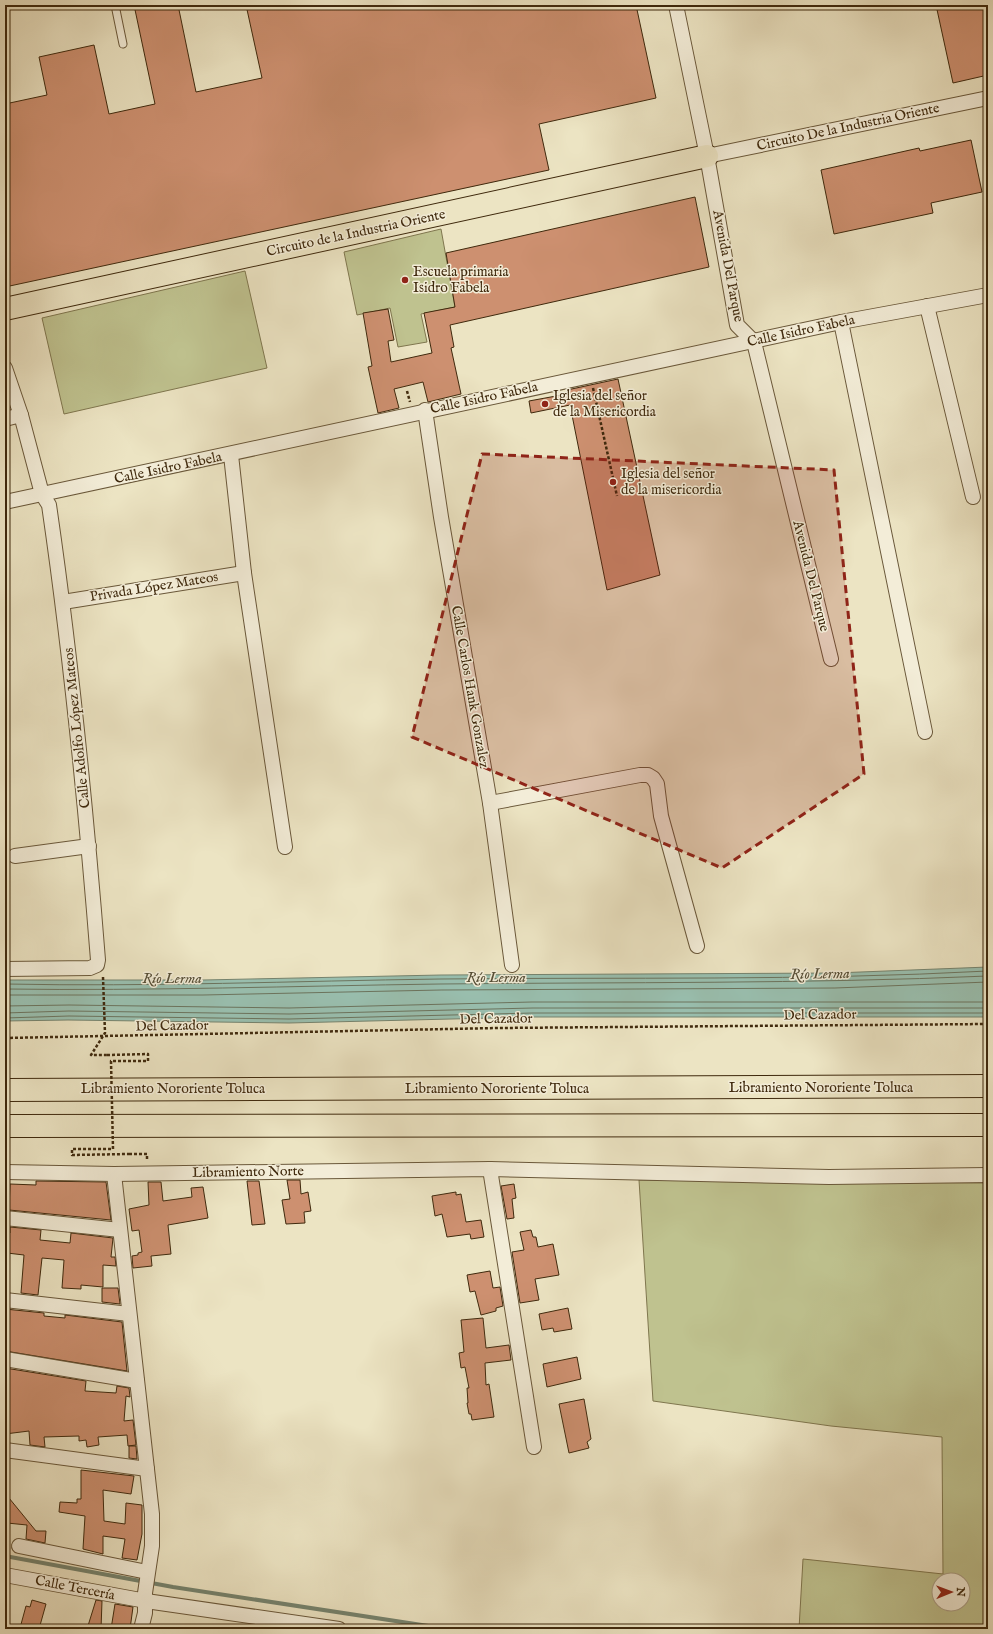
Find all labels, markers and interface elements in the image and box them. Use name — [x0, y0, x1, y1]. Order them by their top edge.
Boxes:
street label: Circuito De la Industria Oriente — [755, 99, 942, 155]
street label: Circuito de la Industria Oriente — [265, 205, 448, 261]
street label: Avenida Del Parque — [708, 207, 748, 324]
place label: Escuela primaria Isidro Fabela — [413, 263, 509, 297]
marker: Escuela primaria Isidro Fabela — [400, 275, 410, 285]
street label: Calle Isidro Fabela — [746, 311, 857, 351]
street label: Calle Isidro Fabela — [429, 378, 540, 418]
place label: Iglesia del señor de la Misericordia — [553, 387, 657, 421]
marker: Iglesia del señor de la Misericordia — [540, 399, 550, 409]
street label: Calle Isidro Fabela — [113, 448, 224, 488]
place label: Iglesia del señor de la misericordia — [621, 465, 722, 499]
marker: Iglesia del señor de la misericordia — [608, 477, 618, 487]
street label: Avenida Del Parque — [788, 518, 834, 634]
street label: Privada López Mateos — [88, 568, 220, 606]
street label: Calle Carlos Hank Gonzalez — [447, 604, 493, 770]
street label: Calle Adolfo López Mateos — [60, 647, 94, 809]
water label: Río Lerma — [790, 964, 850, 984]
water label: Río Lerma — [466, 968, 526, 987]
water label: Río Lerma — [142, 969, 202, 988]
street label: Del Cazador — [783, 1005, 857, 1025]
street label: Del Cazador — [459, 1009, 533, 1029]
street label: Del Cazador — [135, 1016, 209, 1036]
street label: Libramiento Nororiente Toluca — [729, 1079, 914, 1097]
street label: Libramiento Nororiente Toluca — [81, 1080, 266, 1098]
street label: Libramiento Nororiente Toluca — [405, 1080, 590, 1098]
street label: Libramiento Norte — [192, 1162, 305, 1182]
street label: Calle Tercería — [33, 1571, 117, 1605]
north arrow — [931, 1572, 971, 1612]
text: N — [953, 1586, 967, 1597]

